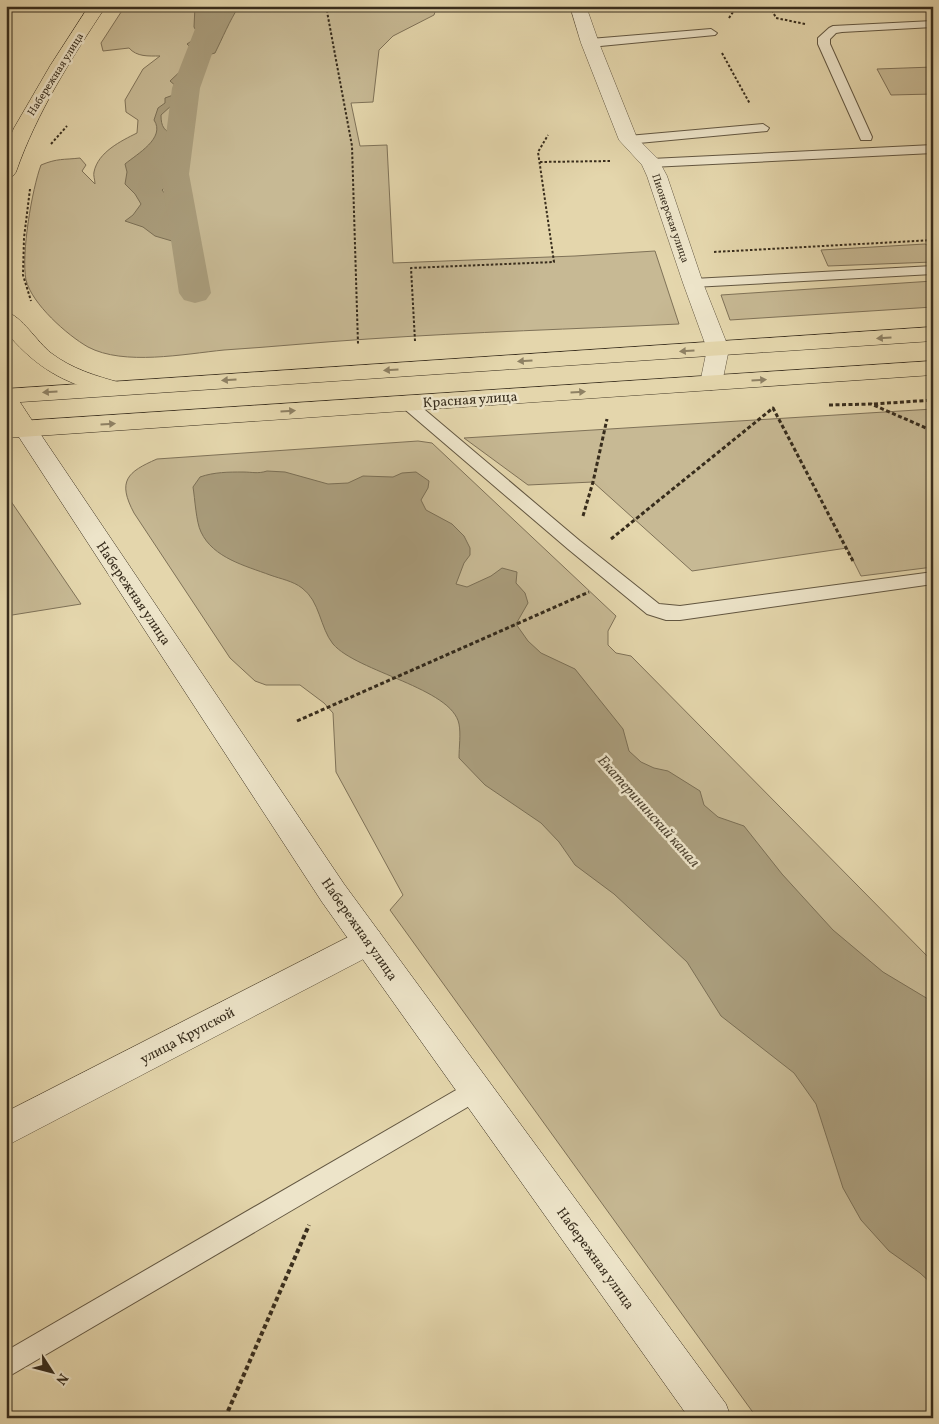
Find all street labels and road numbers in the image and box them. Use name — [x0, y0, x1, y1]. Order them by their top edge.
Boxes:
street label: Набережная улица — [25, 30, 88, 119]
street label: Пионерская улица — [647, 172, 692, 266]
street label: Красная улица — [422, 388, 518, 413]
street label: Набережная улица — [91, 538, 175, 650]
street label: Набережная улица — [316, 875, 401, 985]
street label: улица Крупской — [137, 1003, 239, 1069]
street label: Набережная улица — [551, 1204, 638, 1314]

